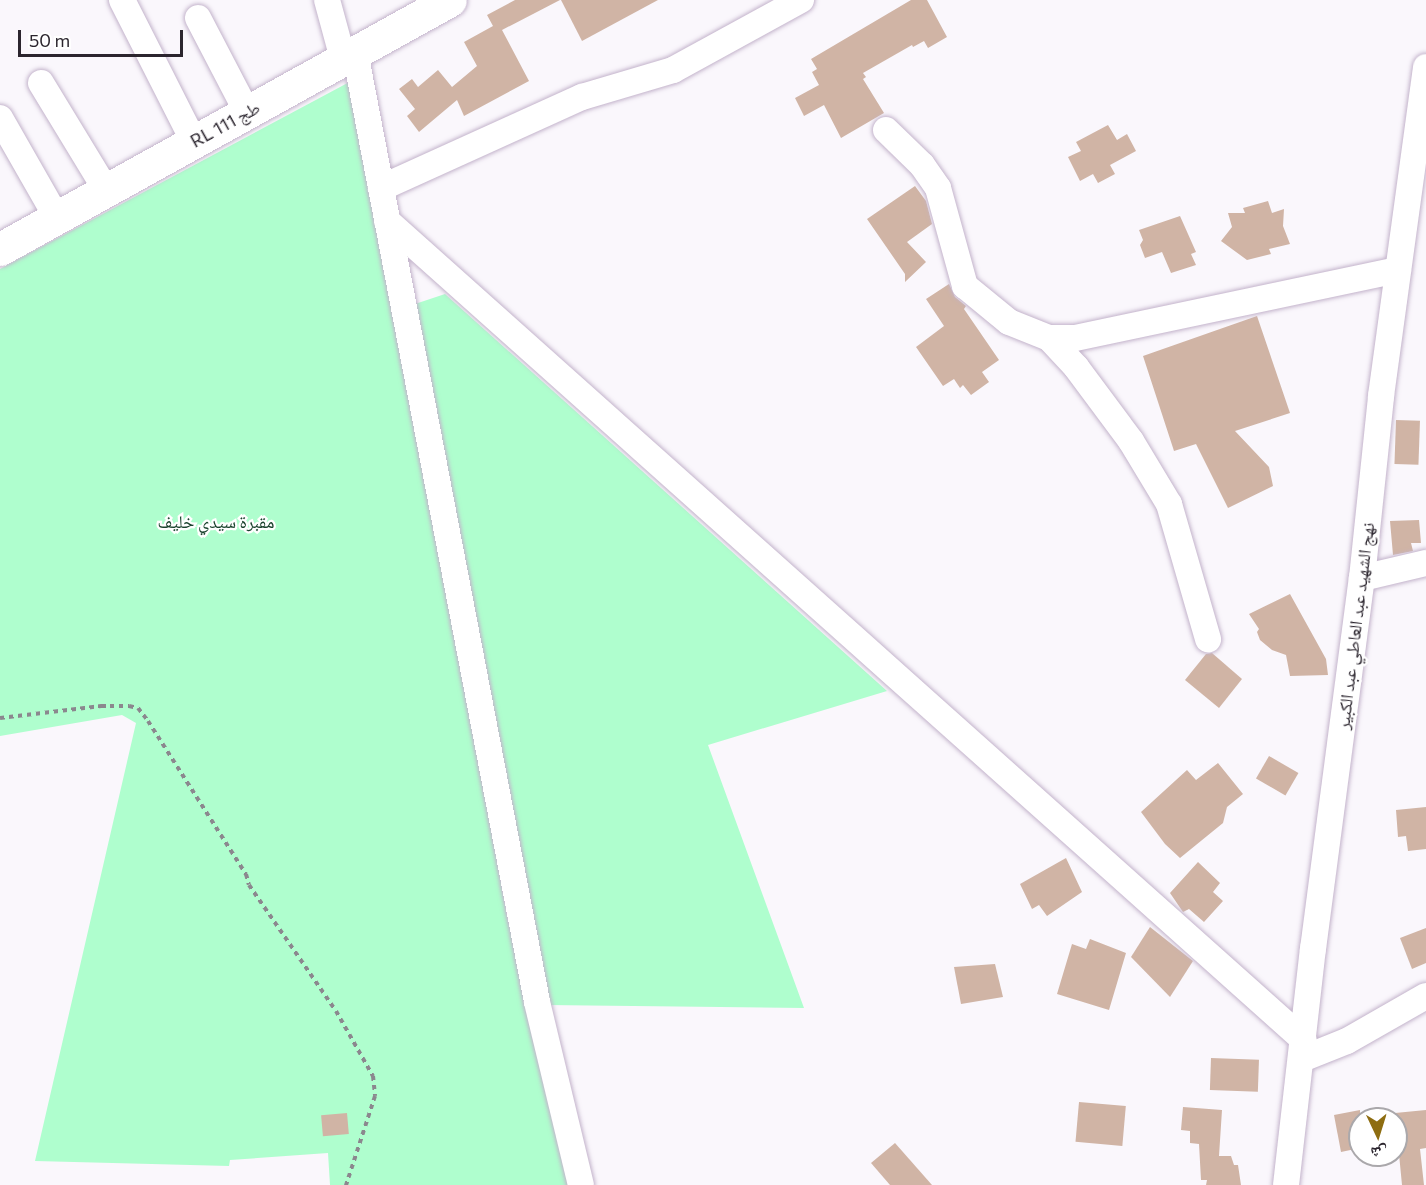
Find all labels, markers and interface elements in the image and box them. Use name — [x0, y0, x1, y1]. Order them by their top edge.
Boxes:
scale bar — [21, 18, 186, 56]
text: 50 m — [29, 29, 70, 51]
street label: RL طج 111 — [186, 96, 264, 152]
park label: مقبرة سيدي خليف — [158, 510, 274, 532]
street label: نهج الشهيد عبد العاطي عبد الكبير — [1332, 521, 1378, 731]
north arrow — [1348, 1107, 1408, 1167]
text: ش — [1370, 1143, 1388, 1164]

